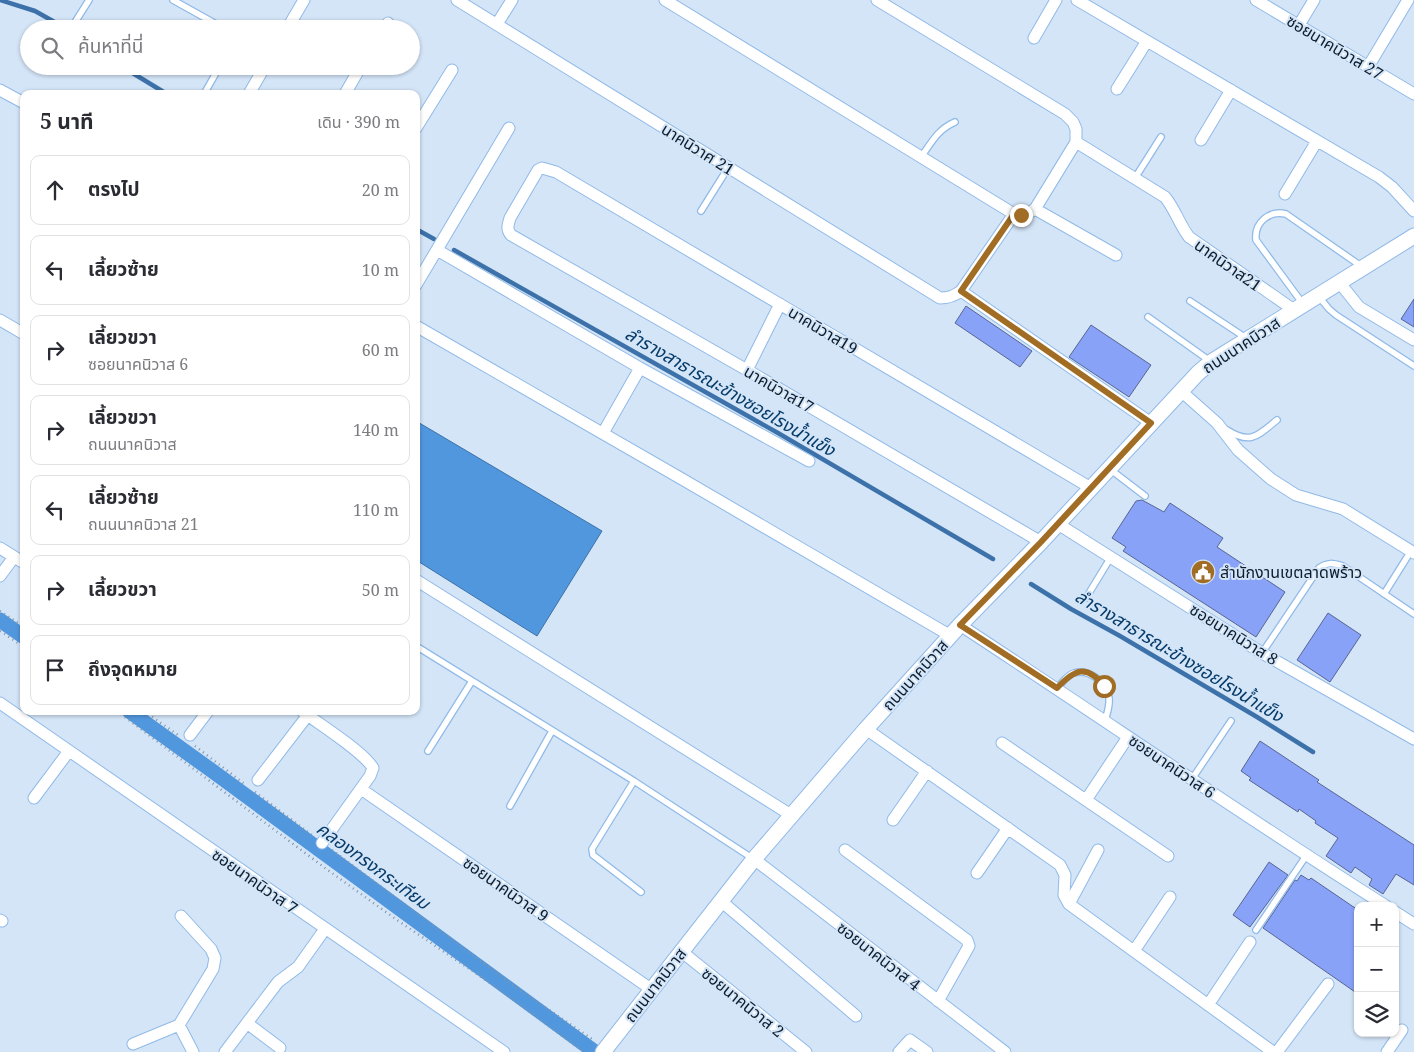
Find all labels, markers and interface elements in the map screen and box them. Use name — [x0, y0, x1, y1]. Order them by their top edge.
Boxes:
street label: ซอยนาคนิวาส 27 — [1283, 9, 1387, 85]
search box — [20, 20, 420, 75]
text: ค้นหาที่นี่ — [78, 33, 143, 59]
icon: search — [38, 34, 66, 62]
text: 5 นาที — [40, 107, 94, 135]
text: เดิน · 390 m — [317, 111, 400, 133]
street label: นาคนิวาศ 21 — [657, 118, 739, 180]
icon: ahead — [41, 176, 69, 204]
text: ตรงไป — [88, 176, 140, 202]
text: 20 m — [362, 179, 399, 201]
route end — [1010, 204, 1033, 227]
street label: นาคนิวาส21 — [1190, 234, 1266, 296]
icon: left — [41, 256, 69, 284]
text: เลี้ยวซ้าย — [88, 256, 159, 282]
text: 10 m — [362, 259, 399, 281]
street label: นาคนิวาส19 — [784, 301, 862, 359]
street label: ถนนนาคนิวาส — [1198, 312, 1284, 378]
water label: ลำรางสาธารณะข้างซอยโรงน้ำแข็ง — [621, 321, 841, 462]
text: เลี้ยวขวา — [88, 324, 157, 350]
icon: right — [41, 336, 69, 364]
text: 60 m — [362, 339, 399, 361]
text: ซอยนาคนิวาส 6 — [88, 353, 188, 375]
street label: นาคนิวาส17 — [740, 360, 818, 418]
text: เลี้ยวขวา — [88, 404, 157, 430]
icon: right — [41, 416, 69, 444]
text: 140 m — [353, 419, 399, 441]
text: ถนนนาคนิวาส — [88, 433, 177, 455]
text: เลี้ยวซ้าย — [88, 484, 159, 510]
icon: left — [41, 496, 69, 524]
text: 110 m — [353, 499, 399, 521]
text: ถนนนาคนิวาส 21 — [88, 513, 199, 535]
public building icon: สำนักงานเขตลาดพร้าว — [1190, 559, 1216, 585]
place label: สำนักงานเขตลาดพร้าว — [1220, 561, 1362, 583]
icon: right — [41, 576, 69, 604]
text: เลี้ยวขวา — [88, 576, 157, 602]
text: 50 m — [362, 579, 399, 601]
water label: ลำรางสาธารณะข้างซอยโรงน้ำแข็ง — [1071, 583, 1289, 728]
street label: ซอยนาคนิวาส 8 — [1186, 598, 1282, 670]
street label: ถนนนาคนิวาส — [877, 635, 953, 715]
icon: arrive — [41, 656, 69, 684]
text: ถึงจุดหมาย — [88, 656, 178, 682]
route start — [1093, 675, 1116, 698]
street label: ซอยนาคนิวาส 6 — [1124, 729, 1220, 803]
water label: คลองทรงกระเทียม — [312, 816, 437, 916]
street label: ซอยนาคนิวาส 7 — [208, 843, 302, 919]
street label: ซอยนาคนิวาส 9 — [459, 851, 553, 927]
map controls — [1354, 902, 1399, 1037]
button: + — [1354, 902, 1399, 947]
street label: ซอยนาคนิวาส 4 — [833, 917, 925, 996]
street label: ถนนนาคนิวาส — [619, 943, 691, 1027]
button: − — [1354, 947, 1399, 992]
street label: ซอยนาคนิวาส 2 — [697, 962, 789, 1042]
button: layers — [1354, 992, 1399, 1037]

